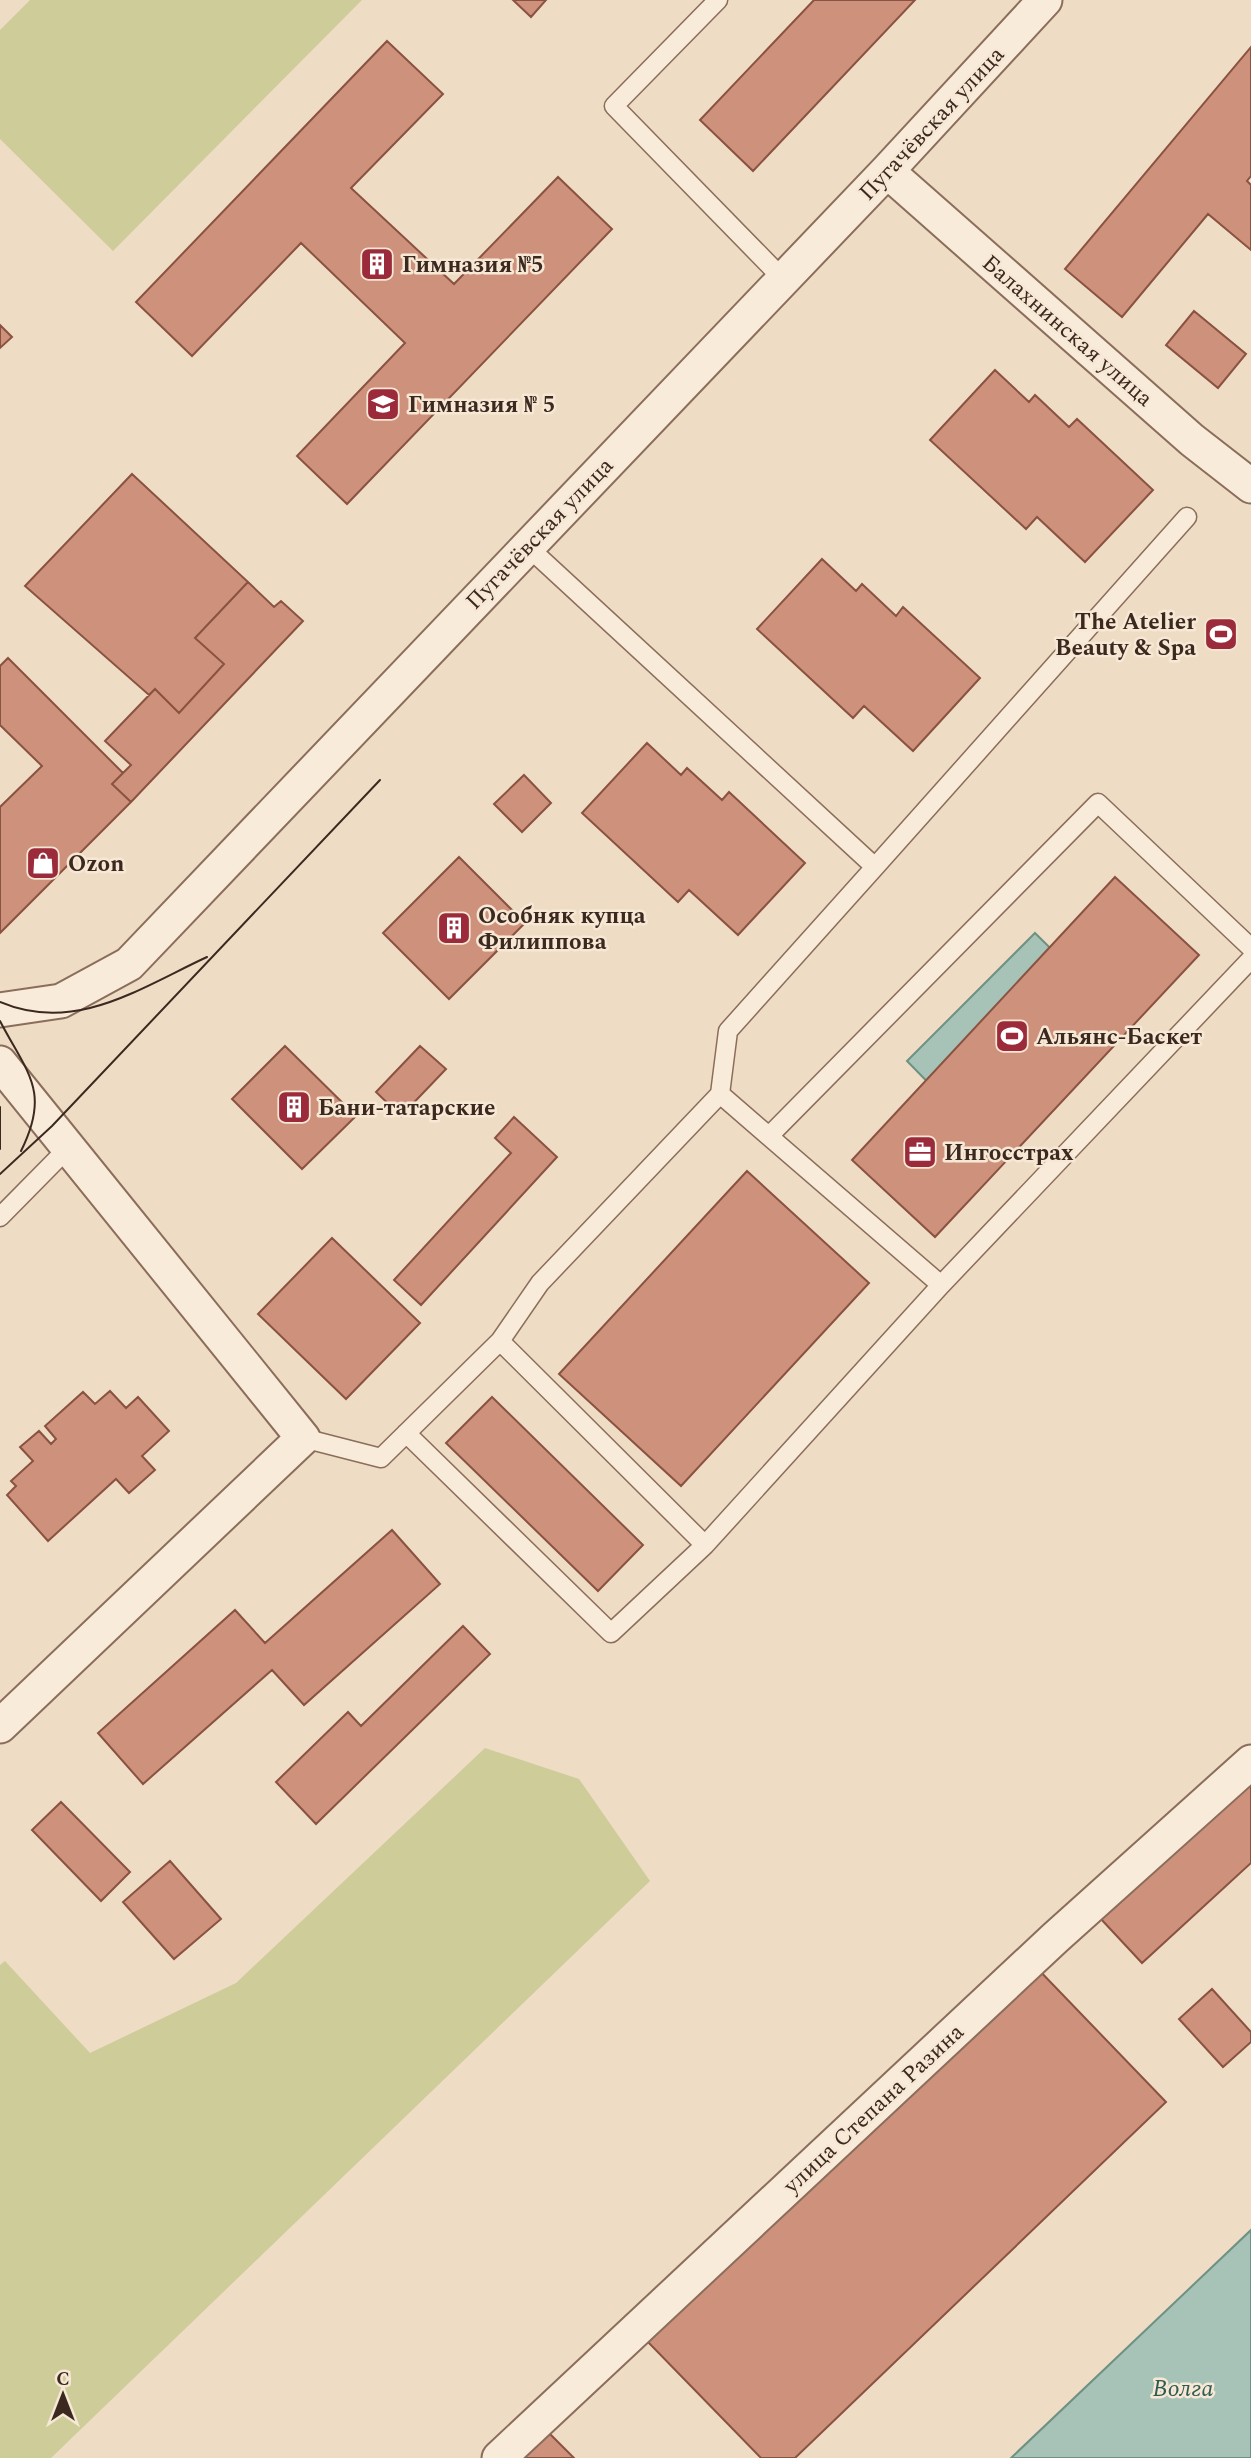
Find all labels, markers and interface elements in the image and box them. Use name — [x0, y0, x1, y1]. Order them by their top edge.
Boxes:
street label: Пугачёвская улица — [851, 39, 1013, 209]
building icon: Гимназия №5 — [358, 245, 396, 283]
street label: Балахнинская улица — [973, 247, 1161, 416]
place label: Гимназия №5 — [402, 248, 544, 283]
school or university icon: Гимназия № 5 — [364, 385, 402, 423]
place label: Гимназия № 5 — [408, 388, 555, 423]
street label: Пугачёвская улица — [458, 450, 622, 618]
place label: The Atelier Beauty & Spa — [1055, 605, 1196, 666]
sports icon: The Atelier Beauty & Spa — [1202, 615, 1240, 653]
shop icon: Ozon — [24, 844, 62, 882]
place label: Ozon — [68, 847, 124, 882]
place label: Особняк купца Филиппова — [478, 899, 646, 960]
building icon: Особняк купца Филиппова — [435, 909, 473, 947]
sports icon: Альянс-Баскет — [993, 1017, 1031, 1055]
place label: Альянс-Баскет — [1036, 1020, 1202, 1055]
building icon: Бани-татарские — [275, 1088, 313, 1126]
place label: Бани-татарские — [318, 1091, 495, 1126]
office icon: Ингосстрах — [901, 1133, 939, 1171]
place label: Ингосстрах — [944, 1136, 1074, 1171]
street label: улица Степана Разина — [775, 2016, 972, 2203]
north arrow — [28, 2360, 98, 2430]
text: С — [56, 2365, 70, 2394]
water label: Волга — [1153, 2371, 1213, 2407]

